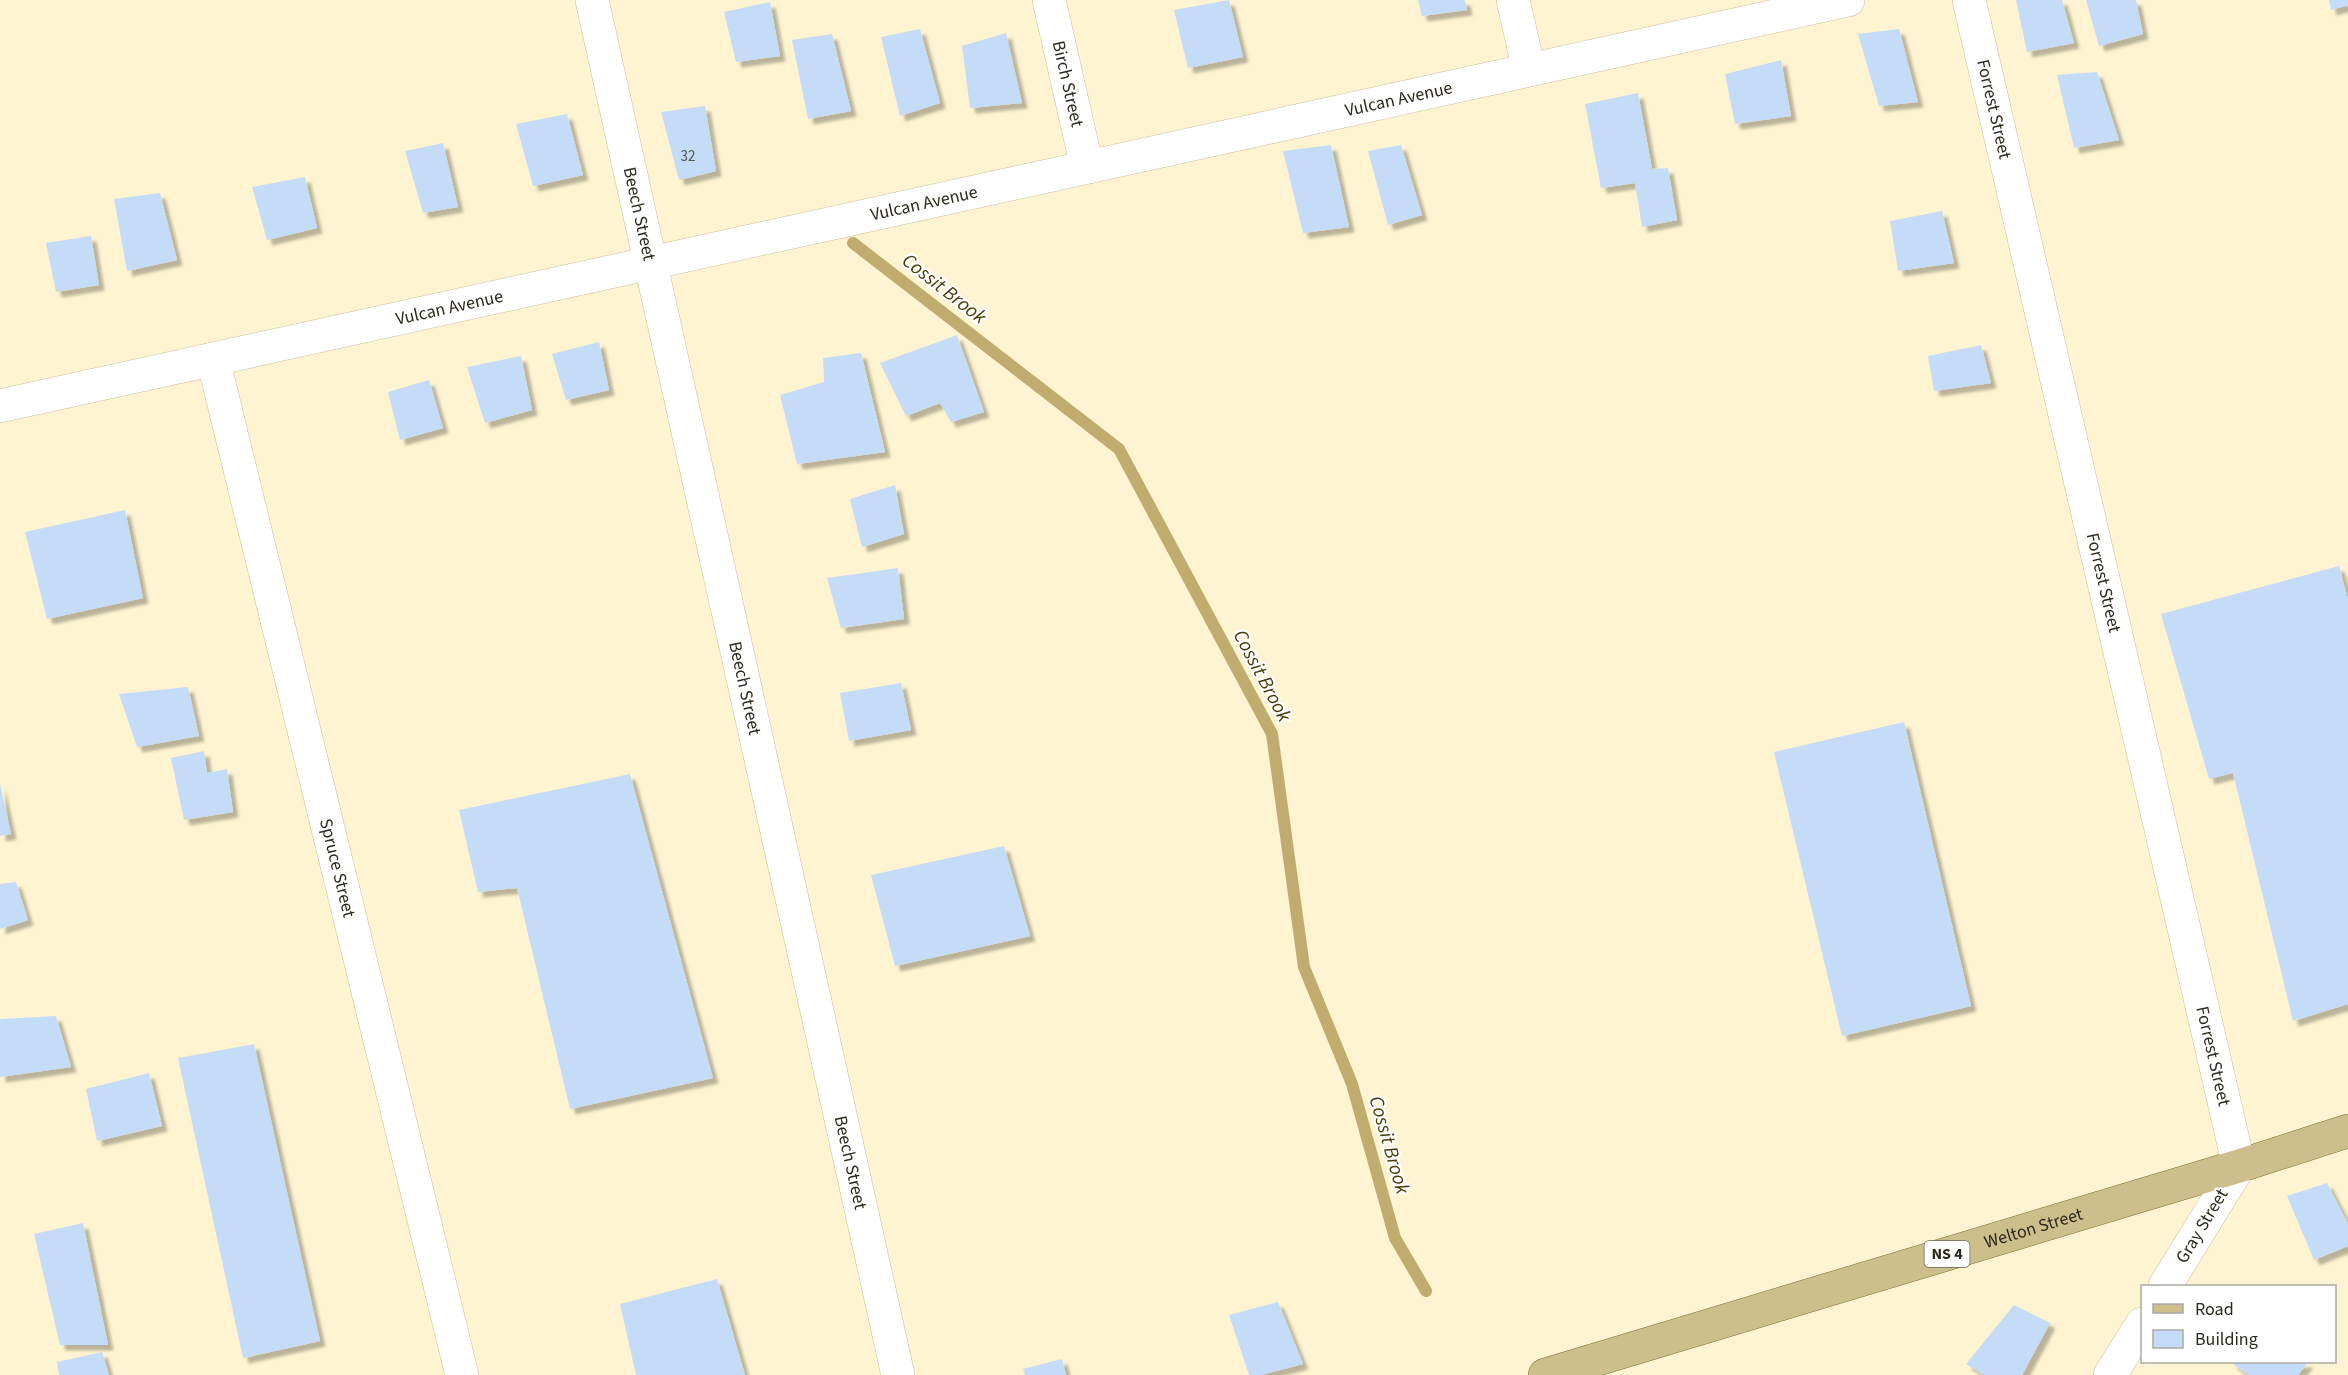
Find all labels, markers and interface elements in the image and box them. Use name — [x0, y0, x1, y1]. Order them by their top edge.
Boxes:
street label: Birch Street — [1046, 38, 1090, 129]
street label: Forrest Street — [1971, 57, 2018, 161]
street label: Vulcan Avenue — [1343, 75, 1455, 123]
house number: 32 — [681, 146, 695, 167]
street label: Beech Street — [617, 165, 662, 263]
street label: Vulcan Avenue — [868, 179, 980, 227]
water label: Cossit Brook — [896, 247, 993, 331]
street label: Vulcan Avenue — [393, 283, 505, 331]
street label: Forrest Street — [2080, 530, 2128, 635]
water label: Cossit Brook — [1226, 625, 1298, 727]
street label: Beech Street — [723, 639, 768, 737]
street label: Spruce Street — [314, 816, 362, 920]
street label: Forrest Street — [2190, 1004, 2237, 1108]
water label: Cossit Brook — [1362, 1093, 1416, 1198]
street label: Beech Street — [828, 1113, 873, 1212]
street label: Gray Street — [2170, 1184, 2234, 1268]
street label: Welton Street — [1981, 1201, 2086, 1255]
road number: NS 4 — [1924, 1241, 1970, 1267]
legend — [2141, 1285, 2336, 1363]
text: Road — [2195, 1297, 2234, 1322]
text: Building — [2195, 1327, 2258, 1352]

